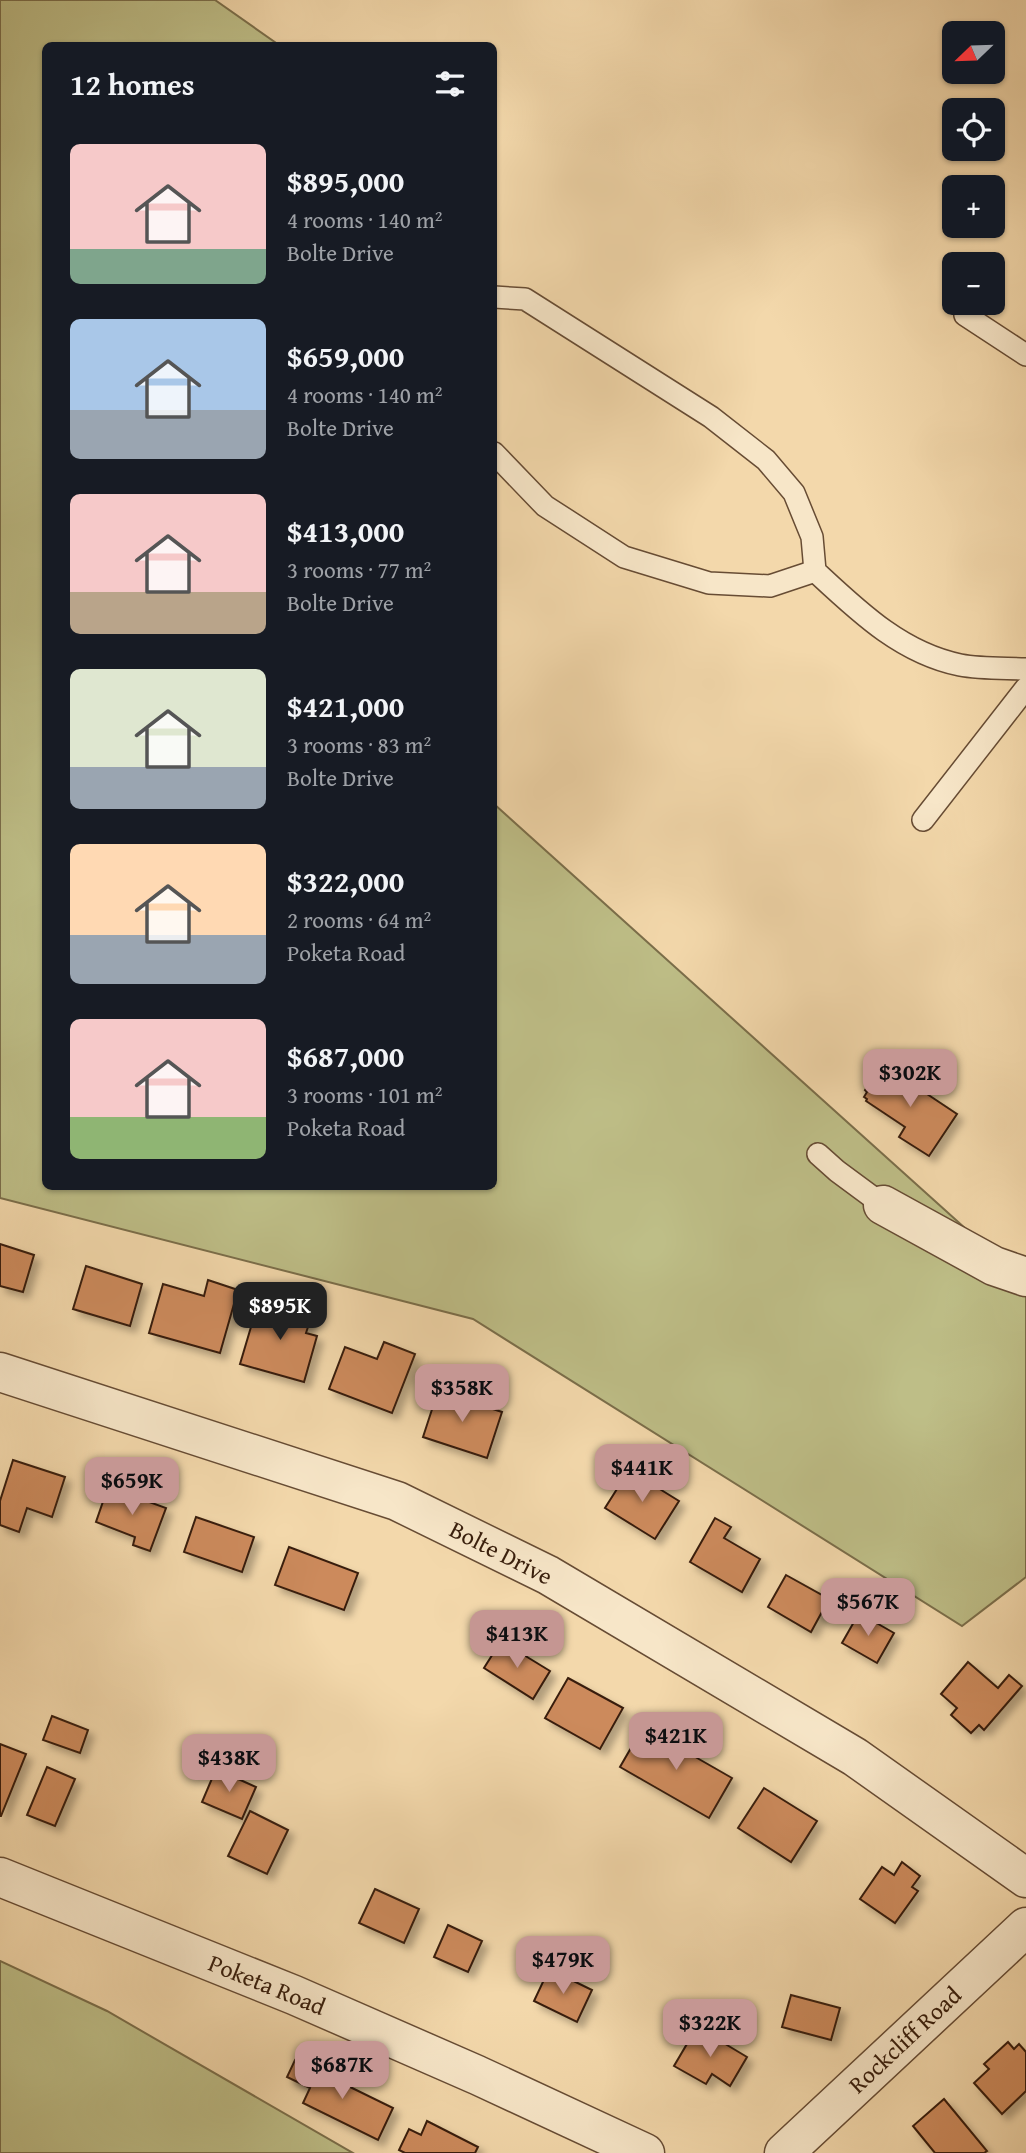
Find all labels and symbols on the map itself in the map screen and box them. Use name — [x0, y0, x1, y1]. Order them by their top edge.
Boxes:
north arrow — [942, 21, 1004, 84]
pin: $302K — [861, 1050, 959, 1109]
pin: $895K — [231, 1282, 329, 1342]
pin: $358K — [413, 1364, 511, 1424]
pin: $441K — [593, 1444, 691, 1504]
pin: $659K — [83, 1458, 181, 1517]
street label: Bolte Drive — [444, 1512, 559, 1593]
pin: $567K — [819, 1578, 917, 1638]
pin: $413K — [468, 1610, 566, 1670]
pin: $421K — [627, 1712, 725, 1772]
pin: $438K — [180, 1734, 278, 1794]
pin: $479K — [514, 1937, 612, 1996]
street label: Poketa Road — [203, 1945, 331, 2024]
street label: Rockcliff Road — [840, 1978, 969, 2101]
pin: $322K — [661, 2000, 759, 2059]
pin: $687K — [293, 2042, 391, 2101]

